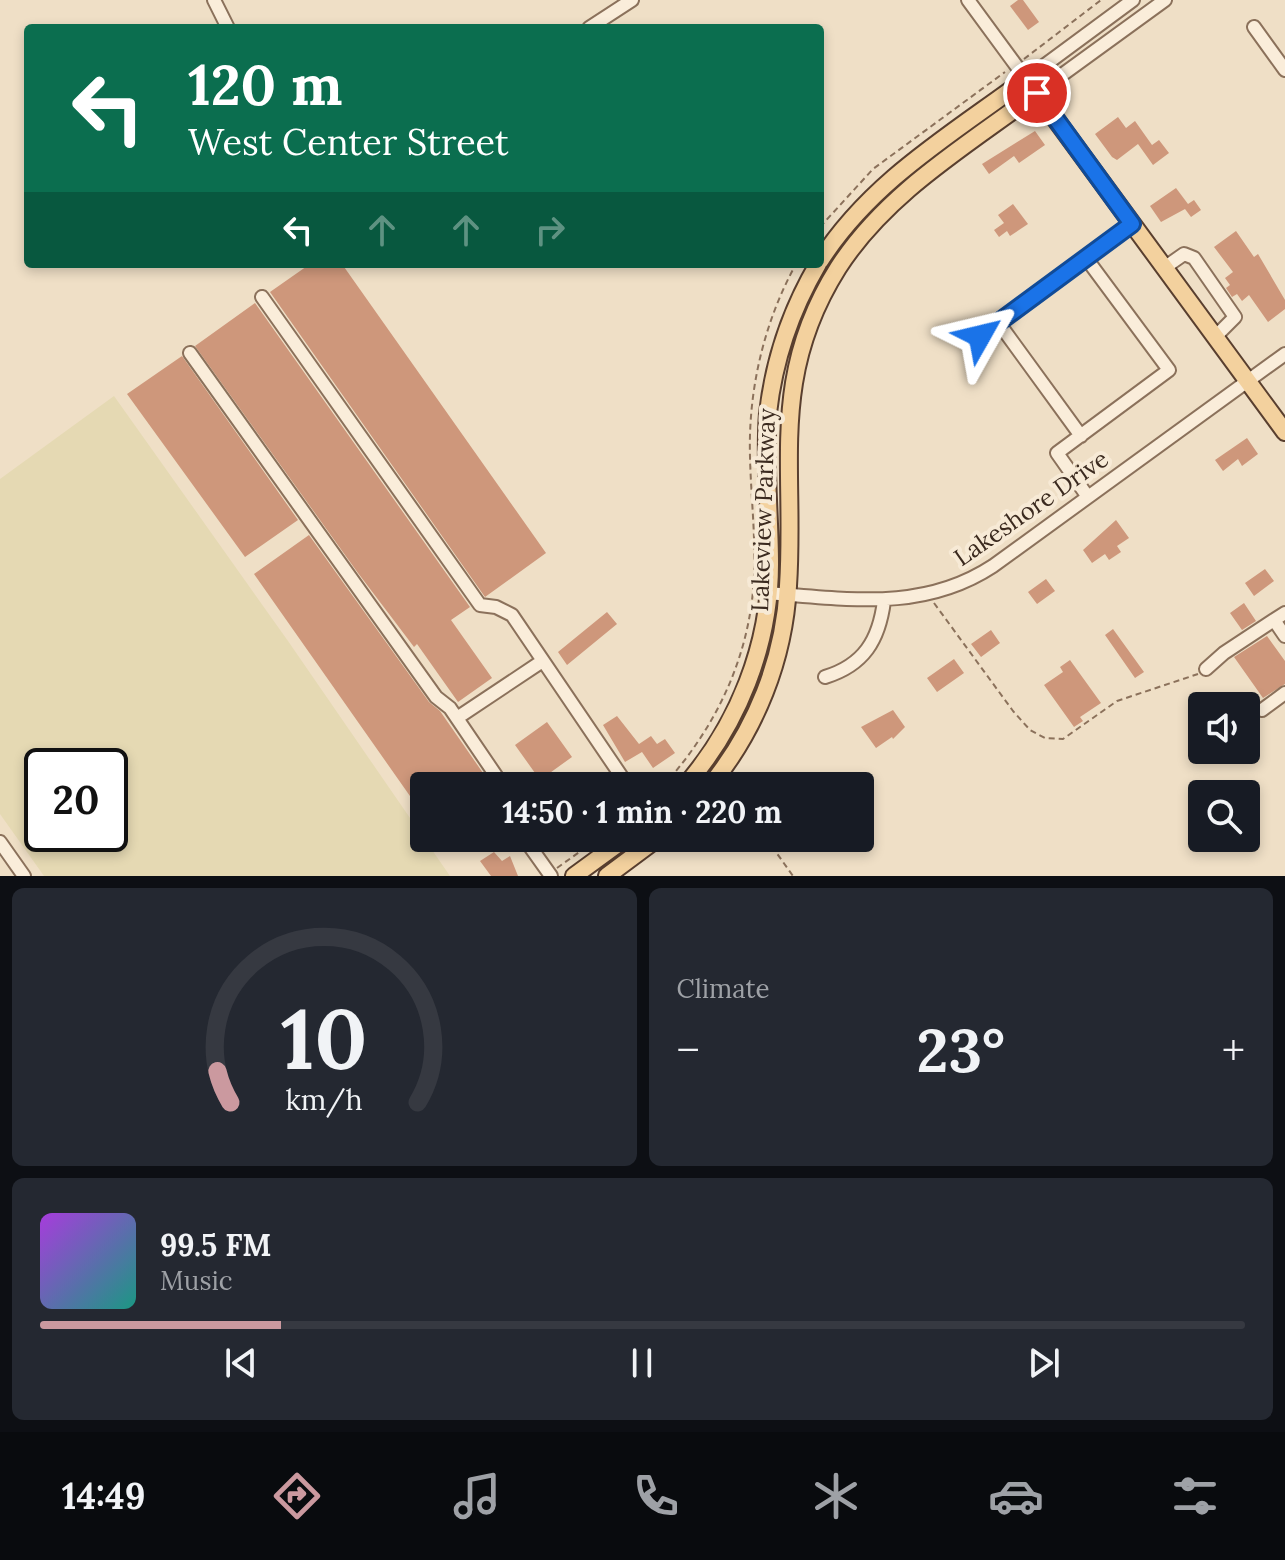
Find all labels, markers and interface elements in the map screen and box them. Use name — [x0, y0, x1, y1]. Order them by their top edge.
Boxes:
text: 120 m — [188, 49, 342, 120]
icon: left — [56, 56, 160, 160]
pin — [1003, 59, 1071, 127]
icon: arrive — [1015, 71, 1059, 115]
text: West Center Street — [188, 119, 509, 165]
icon: left — [276, 208, 320, 252]
icon: ahead — [360, 208, 404, 252]
icon: ahead — [444, 208, 488, 252]
icon: right — [528, 208, 572, 252]
position arrow — [938, 294, 1022, 378]
street label: Lakeview Parkway — [744, 407, 782, 612]
street label: Lakeshore Drive — [948, 443, 1114, 573]
map controls — [1188, 692, 1260, 852]
button: sound — [1188, 692, 1260, 764]
speed limit sign: 20 — [24, 748, 128, 852]
button: search — [1188, 780, 1260, 852]
text: 14:50 · 1 min · 220 m — [502, 793, 782, 831]
text: Climate — [677, 972, 770, 1005]
text: 10 — [281, 985, 368, 1092]
text: 23° — [917, 1012, 1005, 1088]
text: − — [677, 1022, 700, 1078]
text: + — [1222, 1022, 1245, 1078]
text: km/h — [286, 1081, 363, 1118]
text: 99.5 FM — [160, 1226, 271, 1264]
text: Music — [160, 1264, 233, 1297]
icon: previous — [219, 1341, 263, 1385]
icon: pause — [620, 1341, 664, 1385]
icon: next — [1022, 1341, 1066, 1385]
icon: directions — [269, 1468, 325, 1524]
icon: music — [449, 1468, 505, 1524]
icon: phone — [628, 1468, 684, 1524]
icon: climate — [808, 1468, 864, 1524]
icon: car — [988, 1468, 1044, 1524]
icon: filters — [1167, 1468, 1223, 1524]
text: 14:49 — [62, 1473, 146, 1519]

